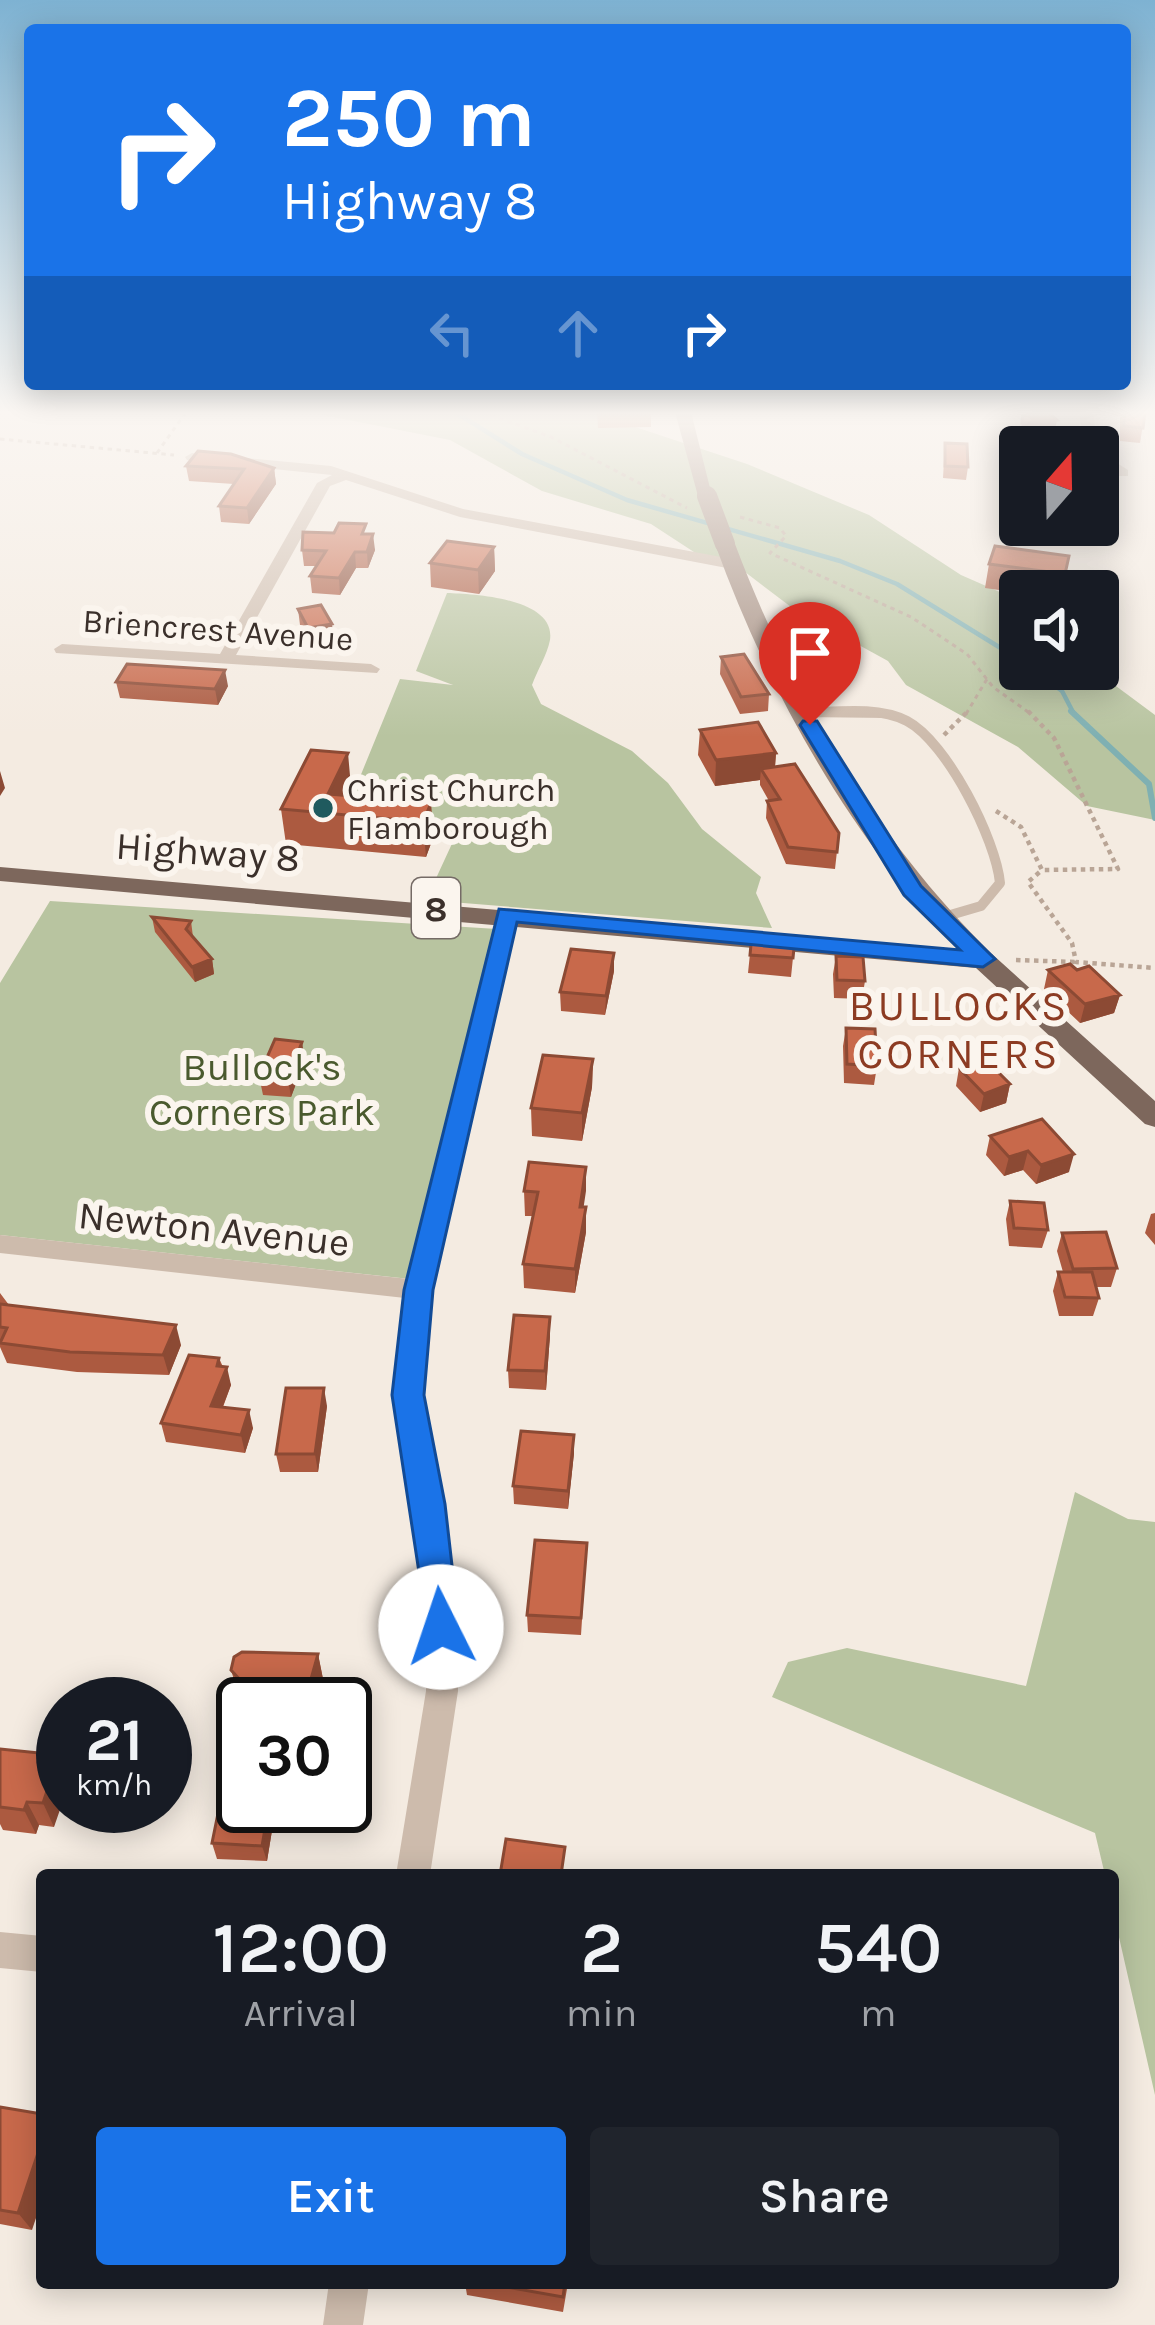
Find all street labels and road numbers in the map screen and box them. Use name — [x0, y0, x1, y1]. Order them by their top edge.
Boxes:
street label: Briencrest Avenue — [81, 602, 355, 658]
street label: Highway 8 — [114, 823, 301, 881]
road number: 8 — [412, 878, 460, 938]
street label: Newton Avenue — [76, 1192, 352, 1266]

